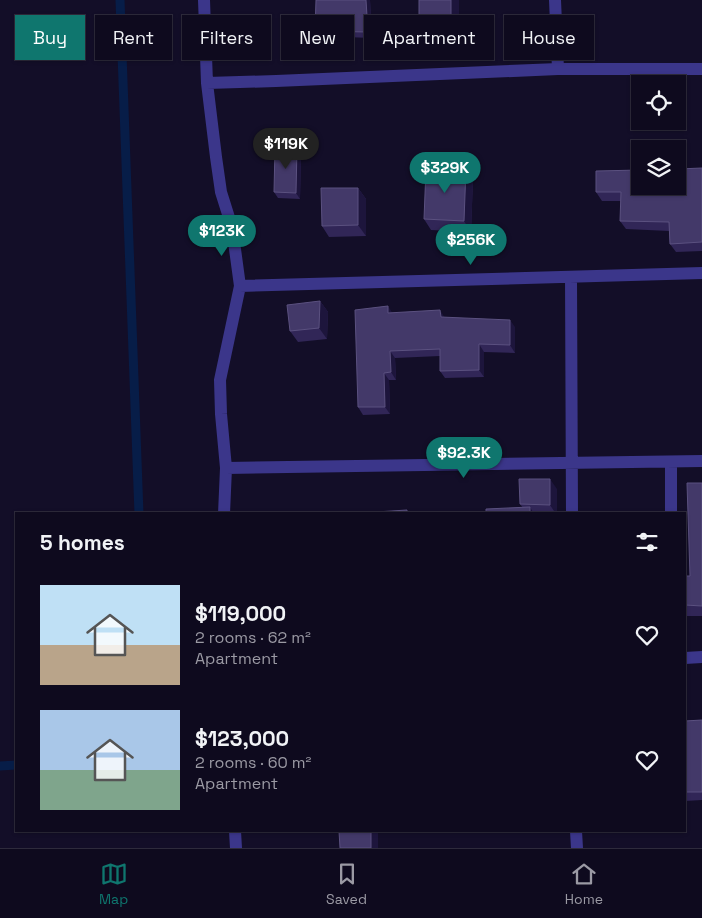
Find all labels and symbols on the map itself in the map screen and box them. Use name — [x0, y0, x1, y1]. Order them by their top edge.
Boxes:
pin: $119K — [251, 128, 321, 170]
pin: $329K — [410, 152, 480, 194]
pin: $123K — [187, 214, 257, 257]
pin: $256K — [436, 224, 506, 266]
pin: $92.3K — [423, 436, 505, 479]

